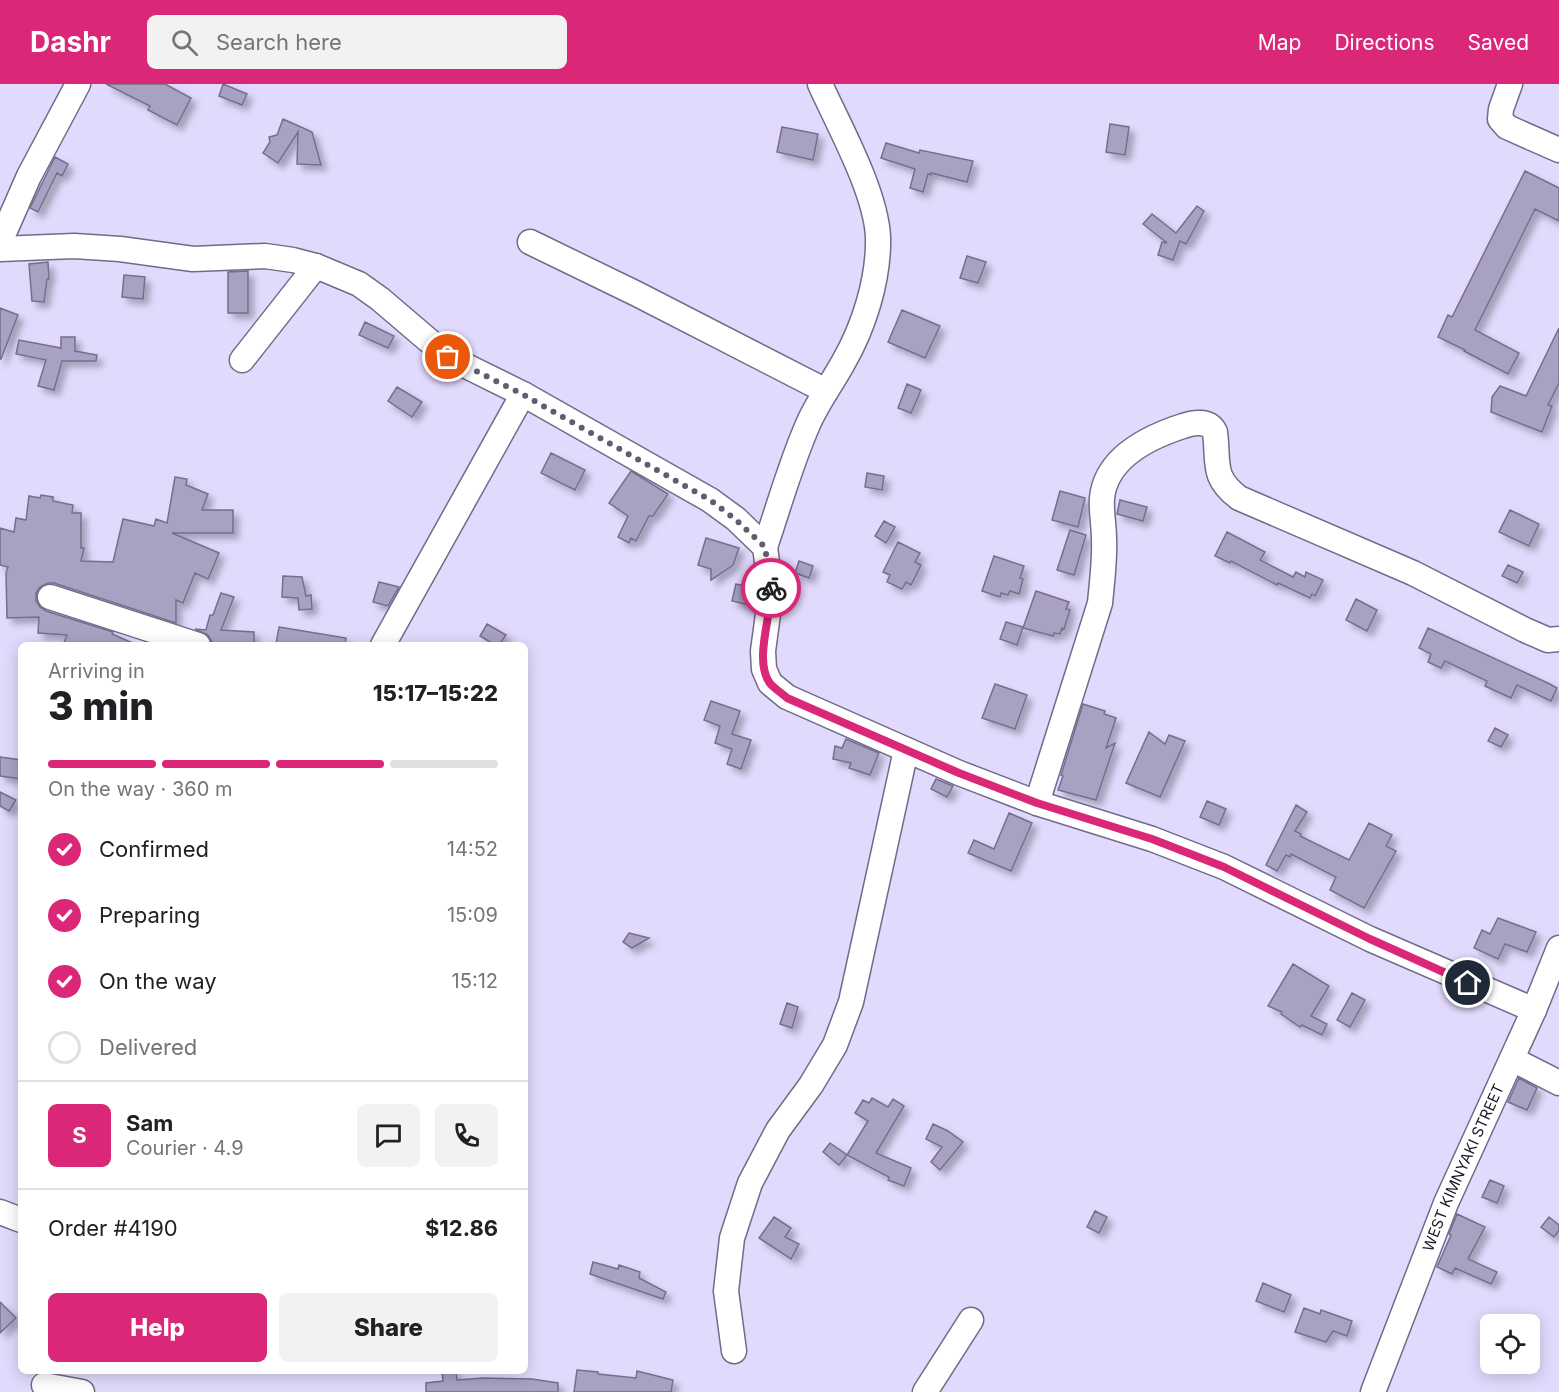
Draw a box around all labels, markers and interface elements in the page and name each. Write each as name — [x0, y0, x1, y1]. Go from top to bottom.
search box — [147, 15, 567, 69]
text: Dashr — [30, 25, 111, 59]
icon: search — [168, 26, 201, 59]
text: Search here — [216, 29, 342, 55]
text: Map — [1258, 30, 1301, 55]
text: Directions — [1334, 30, 1435, 55]
text: Saved — [1468, 30, 1529, 55]
pin — [422, 331, 473, 382]
icon: bag — [431, 340, 464, 373]
courier — [741, 558, 801, 618]
icon: bike — [755, 572, 788, 605]
text: Arriving in — [48, 659, 145, 683]
text: 15:17–15:22 — [373, 680, 498, 706]
text: 3 min — [48, 682, 154, 729]
text: On the way · 360 m — [48, 777, 232, 801]
icon: check — [48, 833, 81, 866]
text: Confirmed — [99, 836, 209, 862]
text: 14:52 — [447, 837, 498, 861]
icon: check — [48, 899, 81, 932]
text: Preparing — [99, 902, 200, 928]
text: 15:09 — [447, 903, 498, 927]
pin — [1442, 957, 1493, 1008]
icon: check — [48, 965, 81, 998]
icon: home — [1451, 966, 1484, 999]
text: On the way — [99, 968, 217, 994]
text: 15:12 — [452, 969, 498, 993]
text: Delivered — [99, 1034, 197, 1060]
street label: WEST KIMNYAKI STREET — [1418, 1081, 1508, 1254]
button: chat — [357, 1104, 420, 1167]
button: phone — [435, 1104, 498, 1167]
text: Sam — [126, 1110, 173, 1136]
text: S — [72, 1122, 87, 1148]
text: Courier · 4.9 — [126, 1136, 244, 1160]
text: Order #4190 — [48, 1215, 178, 1241]
text: $12.86 — [425, 1215, 498, 1241]
button: Help — [48, 1293, 267, 1362]
button: Share — [279, 1293, 498, 1362]
map controls — [1480, 1314, 1540, 1374]
button: locate — [1480, 1314, 1540, 1374]

